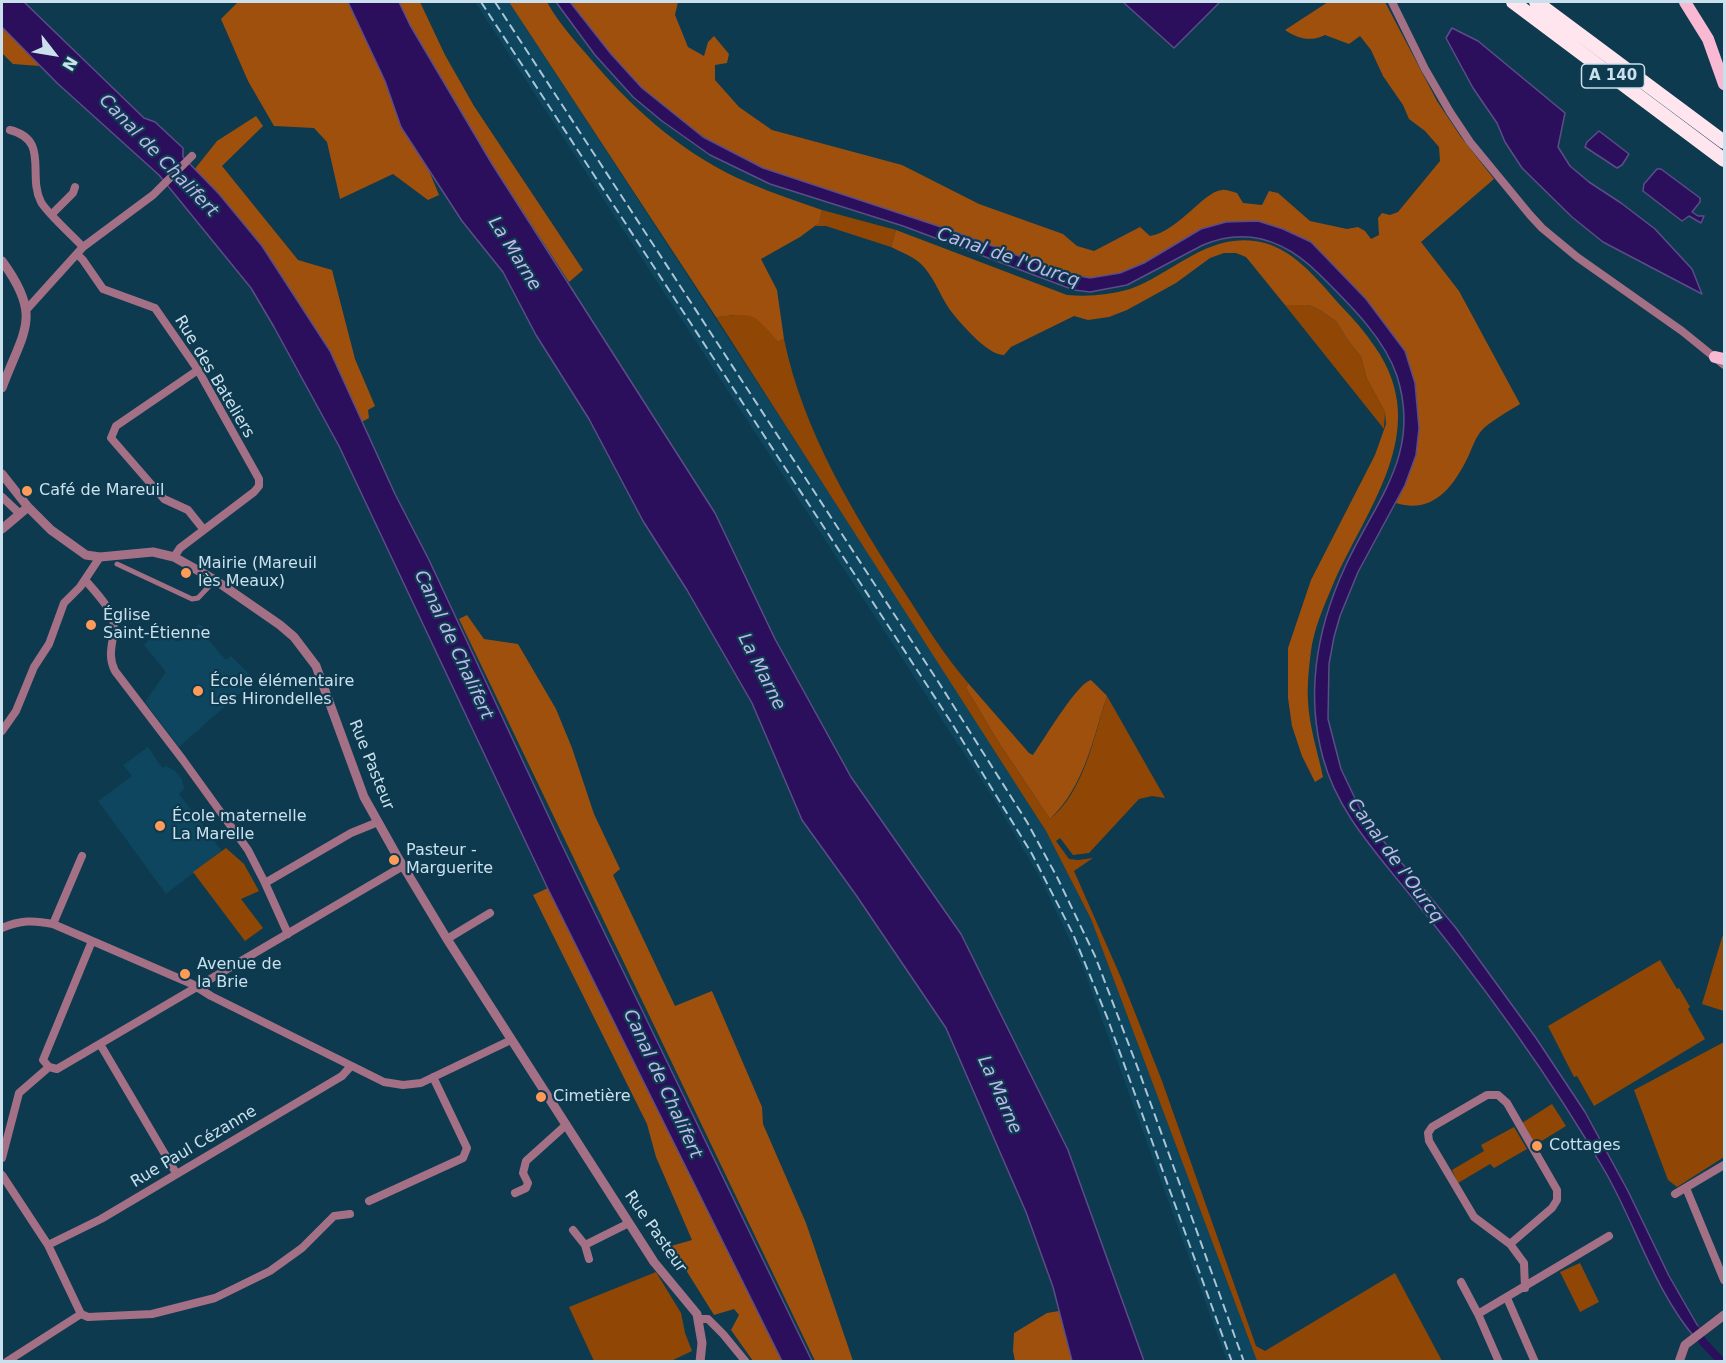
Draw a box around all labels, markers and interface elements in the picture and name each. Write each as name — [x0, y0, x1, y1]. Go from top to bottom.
north arrow — [24, 24, 84, 84]
text: N — [58, 53, 81, 74]
road number: A 140 — [1582, 64, 1644, 88]
water label: Canal de Chalifert — [94, 90, 222, 222]
water label: La Marne — [483, 213, 545, 295]
water label: Canal de l'Ourcq — [934, 223, 1082, 293]
street label: Rue des Bateliers — [170, 312, 258, 442]
place label: Café de Mareuil — [39, 481, 164, 501]
marker: Café de Mareuil — [20, 484, 34, 498]
place label: Mairie (Mareuil lès Meaux) — [198, 554, 317, 592]
marker: Mairie (Mareuil lès Meaux) — [179, 566, 193, 580]
water label: Canal de Chalifert — [409, 567, 497, 723]
place label: Église Saint-Étienne — [103, 606, 210, 644]
marker: Église Saint-Étienne — [84, 618, 98, 632]
water label: La Marne — [732, 630, 790, 714]
place label: École élémentaire Les Hirondelles — [210, 672, 354, 710]
marker: École élémentaire Les Hirondelles — [191, 684, 205, 698]
street label: Rue Pasteur — [344, 717, 398, 813]
water label: Canal de l'Ourcq — [1342, 794, 1448, 928]
place label: École maternelle La Marelle — [172, 807, 307, 845]
marker: École maternelle La Marelle — [153, 819, 167, 833]
place label: Pasteur - Marguerite — [406, 841, 493, 879]
marker: Pasteur - Marguerite — [387, 853, 401, 867]
place label: Avenue de la Brie — [197, 955, 282, 993]
marker: Avenue de la Brie — [178, 967, 192, 981]
water label: Canal de Chalifert — [618, 1006, 706, 1162]
water label: La Marne — [972, 1053, 1026, 1137]
place label: Cimetière — [553, 1087, 631, 1107]
marker: Cimetière — [534, 1090, 548, 1104]
street label: Rue Paul Cézanne — [128, 1102, 260, 1192]
place label: Cottages — [1549, 1136, 1621, 1156]
marker: Cottages — [1530, 1139, 1544, 1153]
street label: Rue Pasteur — [620, 1187, 690, 1277]

